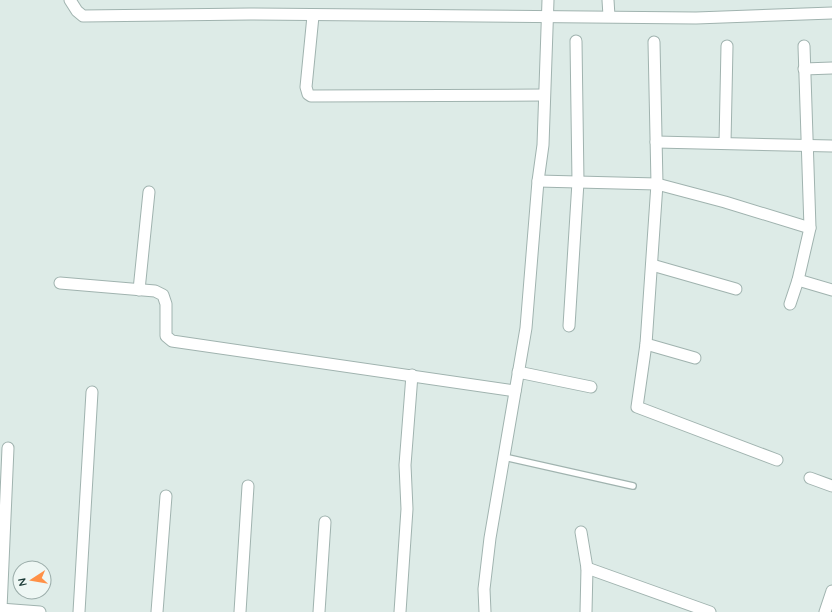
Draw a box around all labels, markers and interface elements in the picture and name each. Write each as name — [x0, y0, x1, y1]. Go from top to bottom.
north arrow — [12, 560, 52, 600]
text: N — [15, 577, 30, 587]

